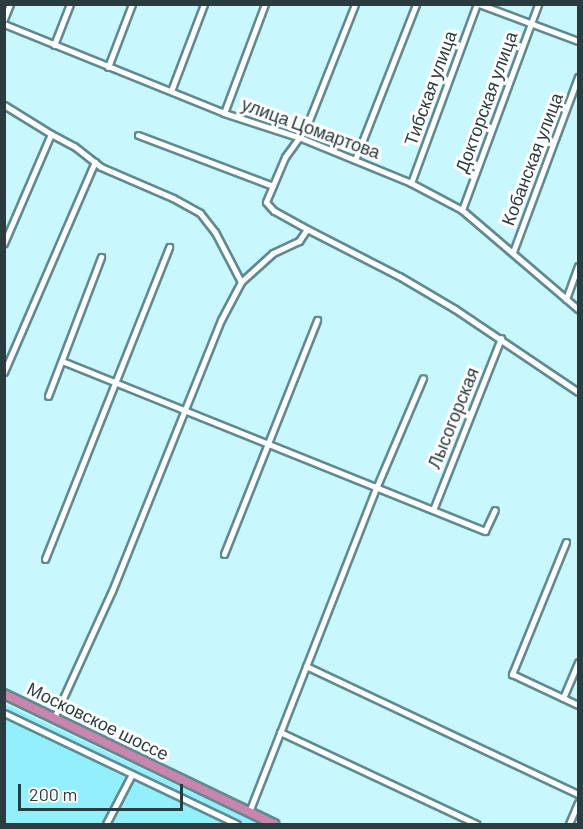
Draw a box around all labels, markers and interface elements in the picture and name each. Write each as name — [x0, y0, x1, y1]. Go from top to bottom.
street label: Тибская улица — [399, 28, 461, 148]
street label: Докторская улица — [450, 28, 522, 176]
street label: Кобанская улица — [497, 90, 567, 228]
street label: улица Цомартова — [239, 93, 383, 163]
street label: Лысогорская — [423, 364, 483, 472]
street label: Московское шоссе — [24, 677, 172, 765]
scale bar — [21, 772, 186, 810]
text: 200 m — [29, 783, 77, 805]

